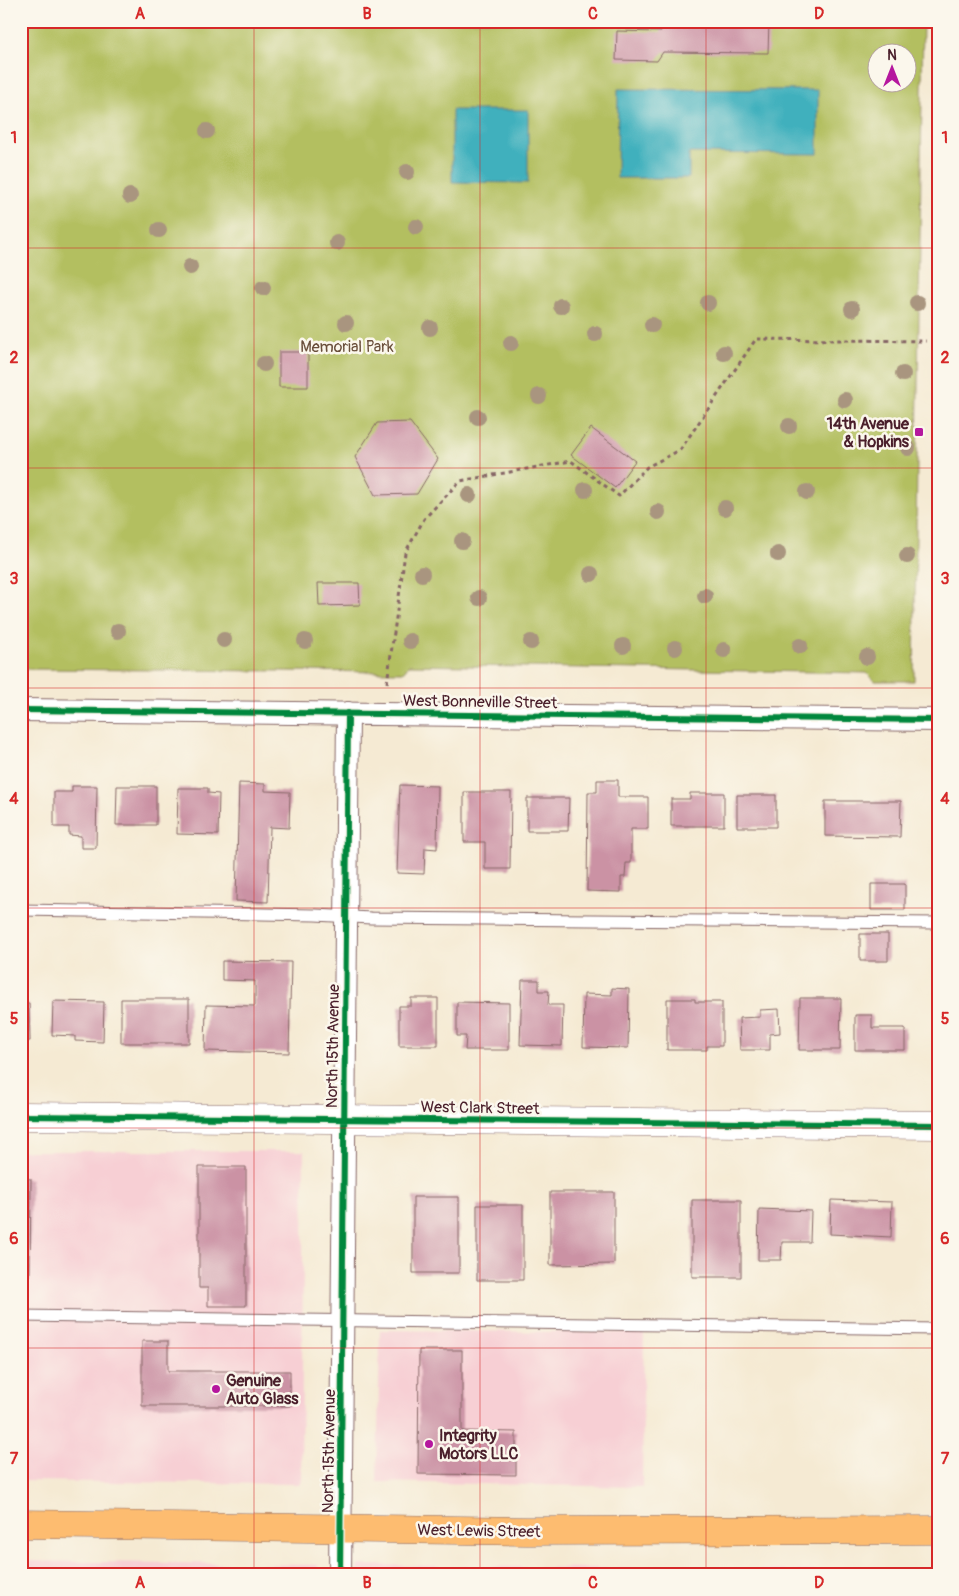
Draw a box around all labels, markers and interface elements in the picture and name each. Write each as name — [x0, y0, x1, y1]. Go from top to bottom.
text: A — [135, 4, 146, 24]
text: B — [362, 4, 372, 24]
text: C — [588, 4, 598, 24]
text: D — [814, 4, 824, 24]
north arrow — [866, 42, 916, 92]
text: N — [887, 47, 897, 64]
text: 1 — [11, 128, 17, 148]
text: 1 — [942, 128, 948, 148]
park label: Memorial Park — [300, 337, 394, 357]
text: 2 — [10, 348, 19, 368]
text: 2 — [941, 348, 950, 368]
place label: 14th Avenue & Hopkins — [827, 414, 910, 452]
marker: 14th Avenue & Hopkins — [913, 426, 925, 438]
text: 3 — [10, 569, 19, 589]
text: 3 — [941, 569, 950, 589]
street label: West Bonneville Street — [403, 691, 558, 713]
text: 4 — [9, 789, 19, 809]
text: 4 — [940, 789, 950, 809]
street label: North 15th Avenue — [322, 984, 344, 1108]
text: 5 — [10, 1009, 19, 1029]
text: 5 — [941, 1009, 950, 1029]
street label: West Clark Street — [420, 1097, 540, 1119]
text: 6 — [9, 1229, 19, 1249]
text: 6 — [940, 1229, 950, 1249]
place label: Genuine Auto Glass — [226, 1371, 299, 1409]
marker: Genuine Auto Glass — [210, 1383, 222, 1395]
street label: North 15th Avenue — [318, 1389, 340, 1513]
place label: Integrity Motors LLC — [439, 1426, 519, 1464]
marker: Integrity Motors LLC — [423, 1438, 435, 1450]
text: 7 — [10, 1449, 19, 1469]
text: 7 — [941, 1449, 950, 1469]
street label: West Lewis Street — [417, 1520, 541, 1542]
text: A — [135, 1573, 146, 1593]
text: B — [362, 1573, 372, 1593]
text: C — [588, 1573, 598, 1593]
text: D — [814, 1573, 824, 1593]

